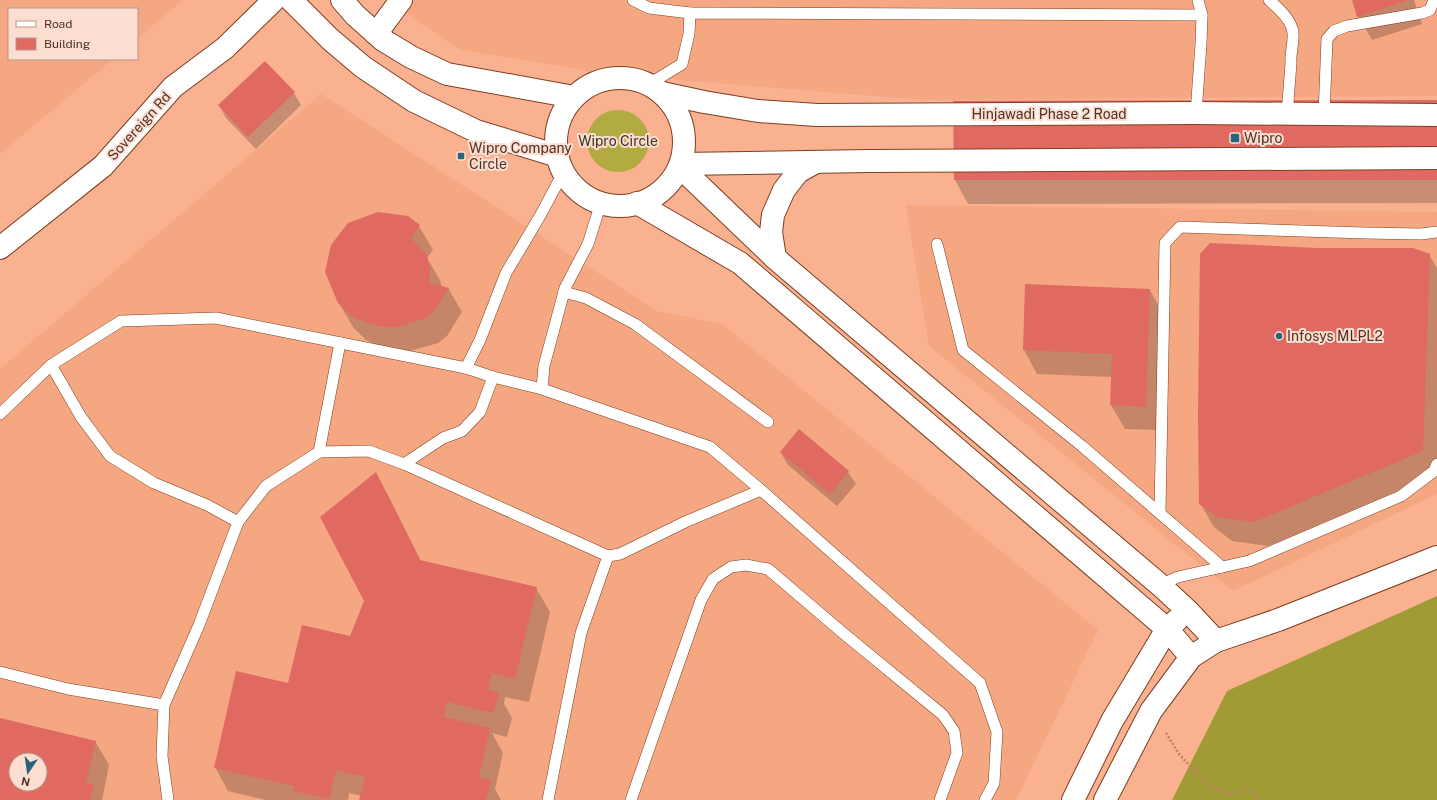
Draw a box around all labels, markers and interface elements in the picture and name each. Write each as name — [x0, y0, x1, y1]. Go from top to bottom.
legend — [8, 8, 138, 60]
text: Road — [44, 17, 72, 31]
text: Building — [44, 37, 90, 51]
street label: Sovereign Rd — [104, 88, 174, 164]
street label: Hinjawadi Phase 2 Road — [971, 106, 1127, 122]
place label: Wipro — [1244, 130, 1283, 146]
marker: Wipro — [1229, 132, 1241, 144]
park label: Wipro Circle — [578, 133, 658, 149]
place label: Wipro Company Circle — [469, 140, 572, 172]
marker: Wipro Company Circle — [456, 151, 466, 161]
place label: Infosys MLPL2 — [1287, 328, 1383, 344]
marker: Infosys MLPL2 — [1274, 331, 1284, 341]
north arrow — [8, 752, 48, 792]
text: N — [20, 775, 31, 789]

